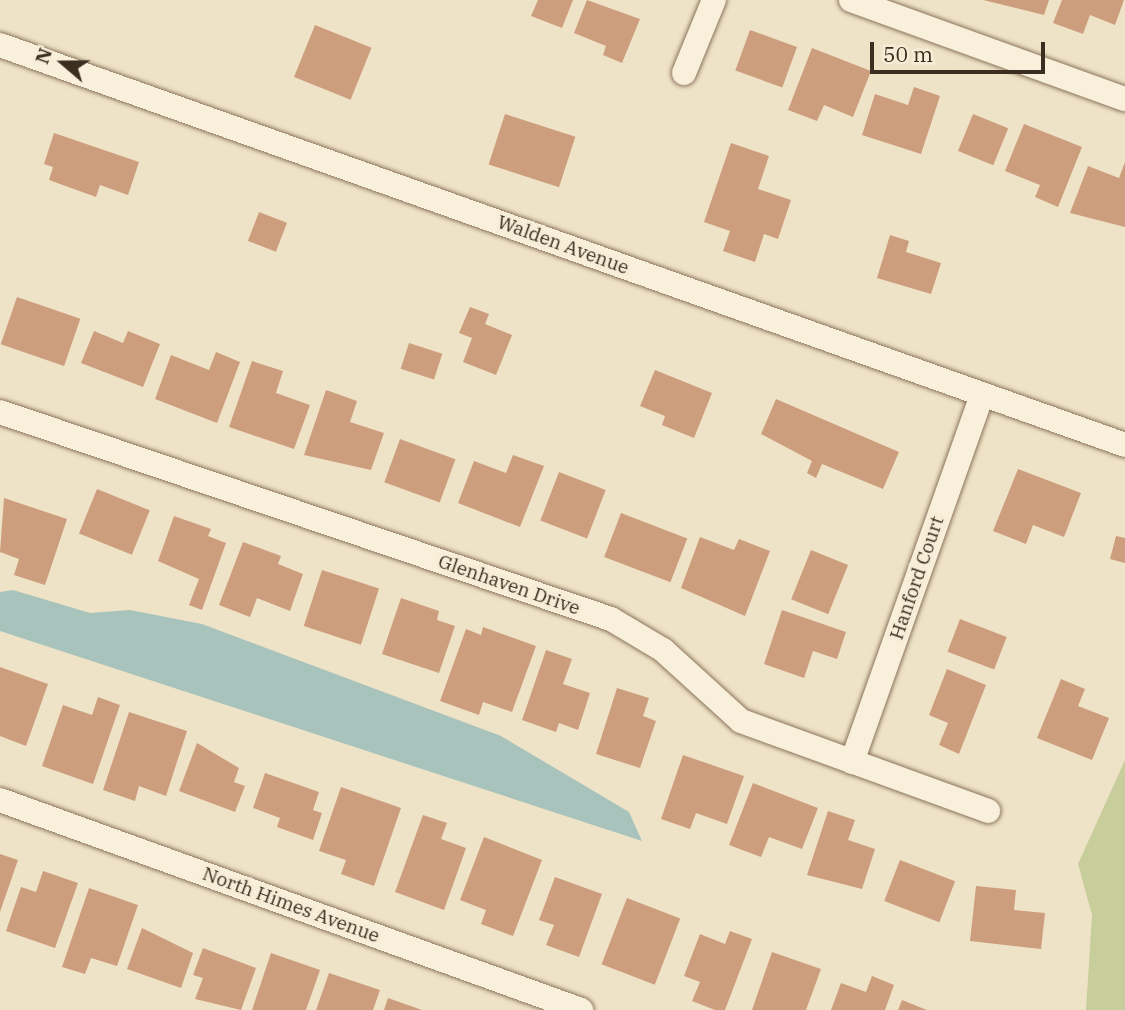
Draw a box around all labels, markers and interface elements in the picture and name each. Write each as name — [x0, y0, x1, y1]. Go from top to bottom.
north arrow — [28, 28, 98, 98]
scale bar — [873, 28, 1048, 72]
text: 50 m — [883, 40, 933, 68]
text: N — [29, 45, 57, 67]
street label: Walden Avenue — [494, 211, 632, 279]
street label: Hanford Court — [885, 513, 949, 643]
street label: Glenhaven Drive — [435, 550, 583, 620]
street label: North Himes Avenue — [199, 862, 383, 948]

